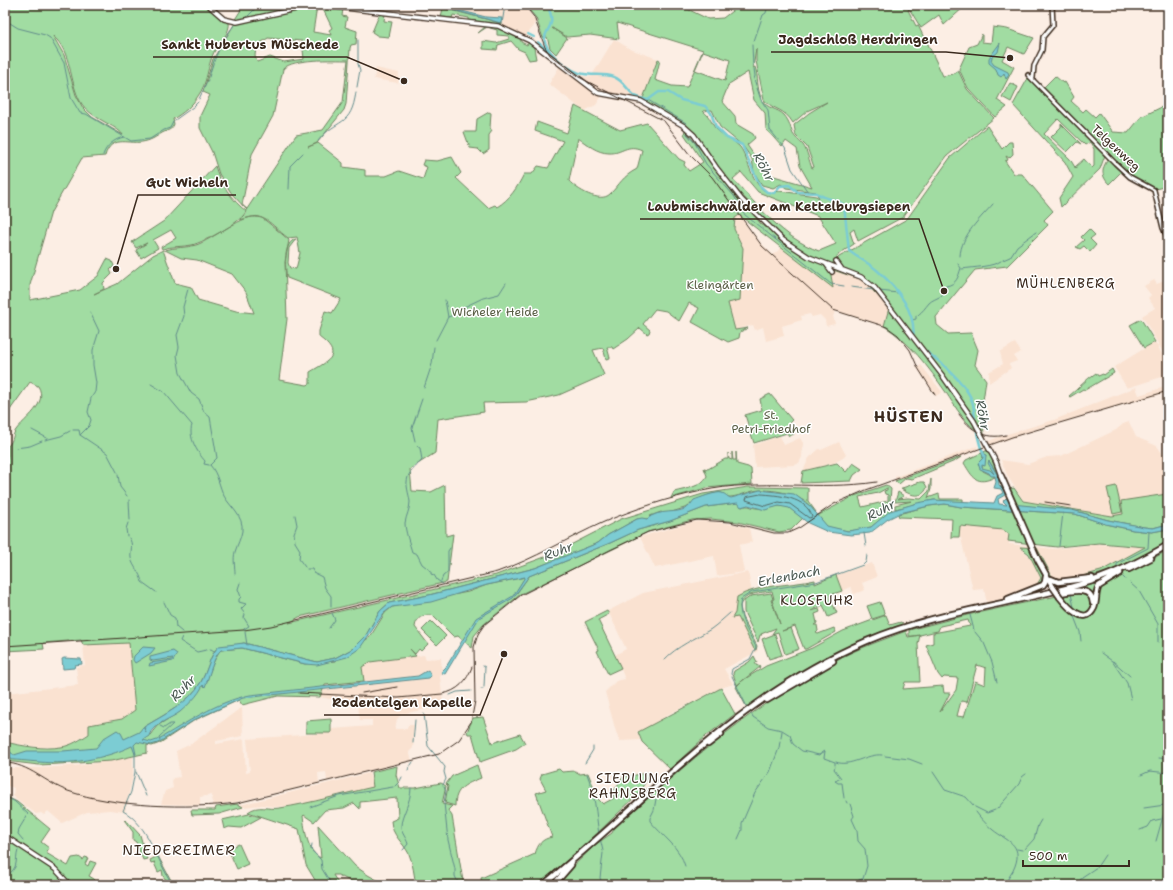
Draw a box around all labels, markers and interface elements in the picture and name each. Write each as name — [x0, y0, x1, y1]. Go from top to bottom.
callout: Jagdschloß Herdringen — [771, 27, 946, 52]
text: Jagdschloß Herdringen — [778, 31, 938, 48]
callout: Sankt Hubertus Müschede — [153, 32, 347, 57]
text: Sankt Hubertus Müschede — [161, 36, 339, 53]
street label: Telgenweg — [1088, 121, 1144, 175]
water label: Röhr — [749, 149, 779, 185]
callout: Gut Wicheln — [138, 170, 236, 195]
text: Gut Wicheln — [146, 174, 229, 191]
callout: Laubmischwälder am Kettelburgsiepen — [640, 194, 919, 219]
text: Laubmischwälder am Kettelburgsiepen — [648, 198, 911, 215]
district label: MÜHLENBERG — [1016, 275, 1116, 292]
park label: Kleingärten — [687, 277, 754, 293]
park label: Wicheler Heide — [451, 304, 539, 320]
water label: Röhr — [972, 398, 994, 433]
district label: HÜSTEN — [874, 406, 944, 427]
park label: St. Petri-Friedhof — [731, 407, 811, 437]
water label: Ruhr — [864, 495, 899, 525]
water label: Ruhr — [541, 537, 576, 564]
water label: Erlenbach — [756, 562, 822, 590]
district label: KLOSFUHR — [780, 592, 854, 609]
water label: Ruhr — [166, 671, 200, 705]
callout: Rodentelgen Kapelle — [324, 690, 480, 715]
text: Rodentelgen Kapelle — [332, 694, 472, 711]
district label: SIEDLUNG RAHNSBERG — [589, 770, 677, 802]
district label: NIEDEREIMER — [122, 841, 236, 859]
scale bar — [1023, 842, 1129, 868]
text: 500 m — [1029, 848, 1067, 864]

